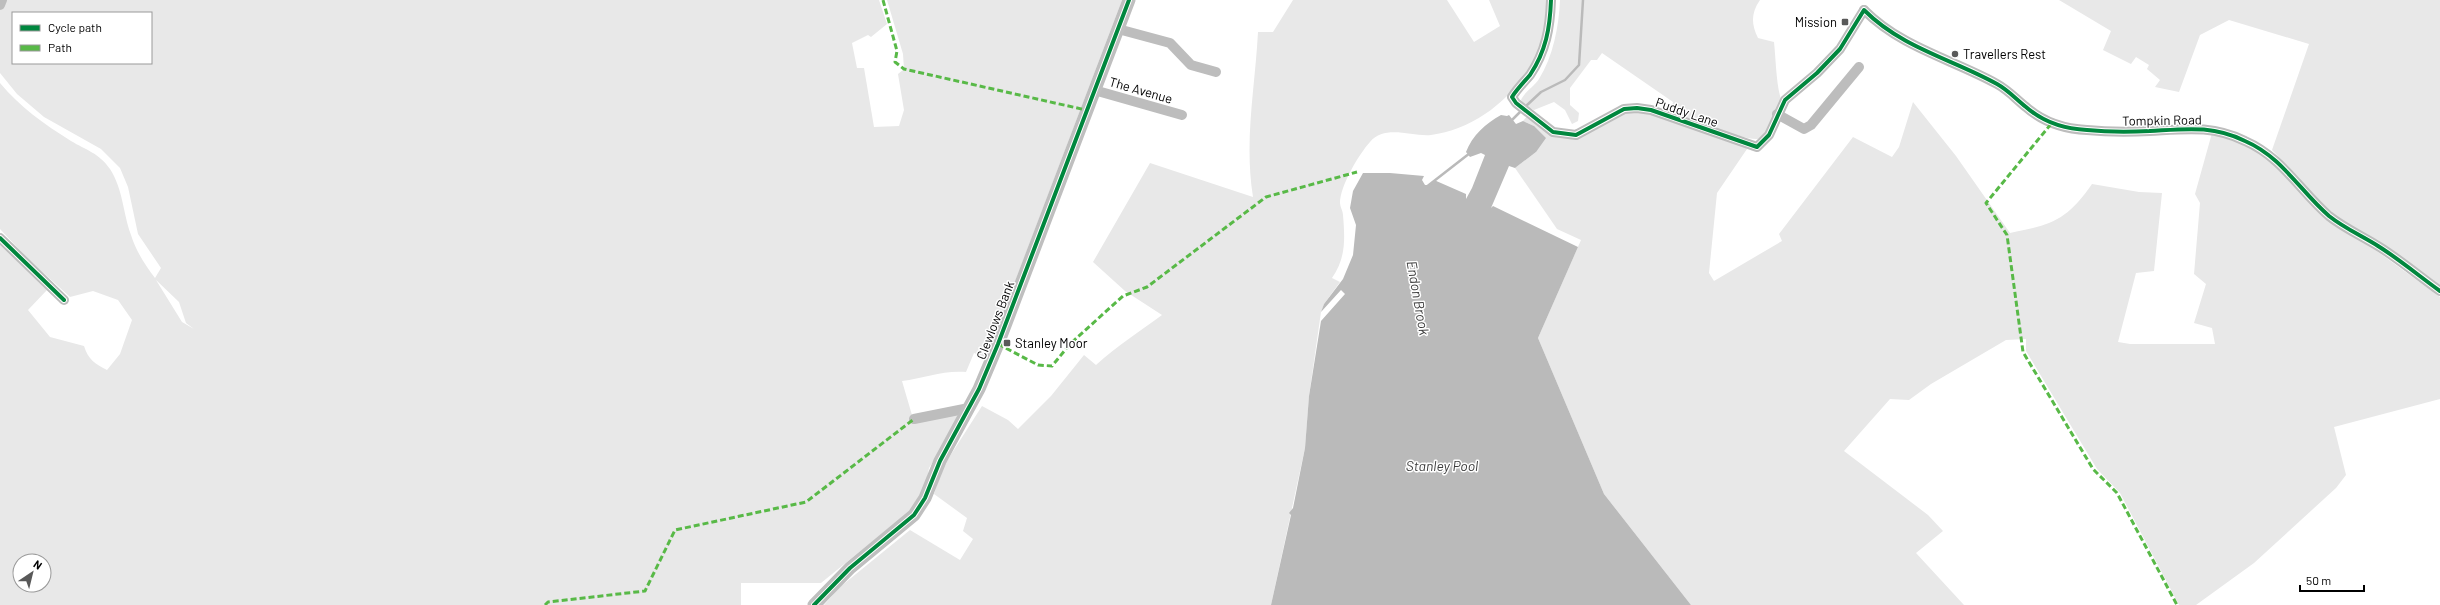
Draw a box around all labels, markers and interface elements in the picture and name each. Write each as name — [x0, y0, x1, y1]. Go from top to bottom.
legend — [12, 12, 152, 64]
place label: Mission — [1795, 14, 1837, 30]
marker: Mission — [1840, 17, 1850, 27]
text: Cycle path — [48, 20, 102, 34]
text: Path — [48, 40, 72, 54]
place label: Travellers Rest — [1963, 46, 2046, 62]
marker: Travellers Rest — [1950, 49, 1960, 59]
street label: The Avenue — [1107, 73, 1175, 107]
street label: Puddy Lane — [1654, 94, 1721, 130]
street label: Tompkin Road — [2122, 111, 2202, 129]
water label: Endon Brook — [1404, 259, 1433, 337]
street label: Clewlows Bank — [973, 278, 1017, 362]
place label: Stanley Moor — [1015, 335, 1088, 351]
marker: Stanley Moor — [1002, 338, 1012, 348]
water label: Stanley Pool — [1406, 457, 1478, 474]
north arrow — [12, 553, 52, 593]
text: N — [31, 557, 45, 572]
scale bar — [2300, 567, 2364, 593]
text: 50 m — [2306, 573, 2331, 587]

